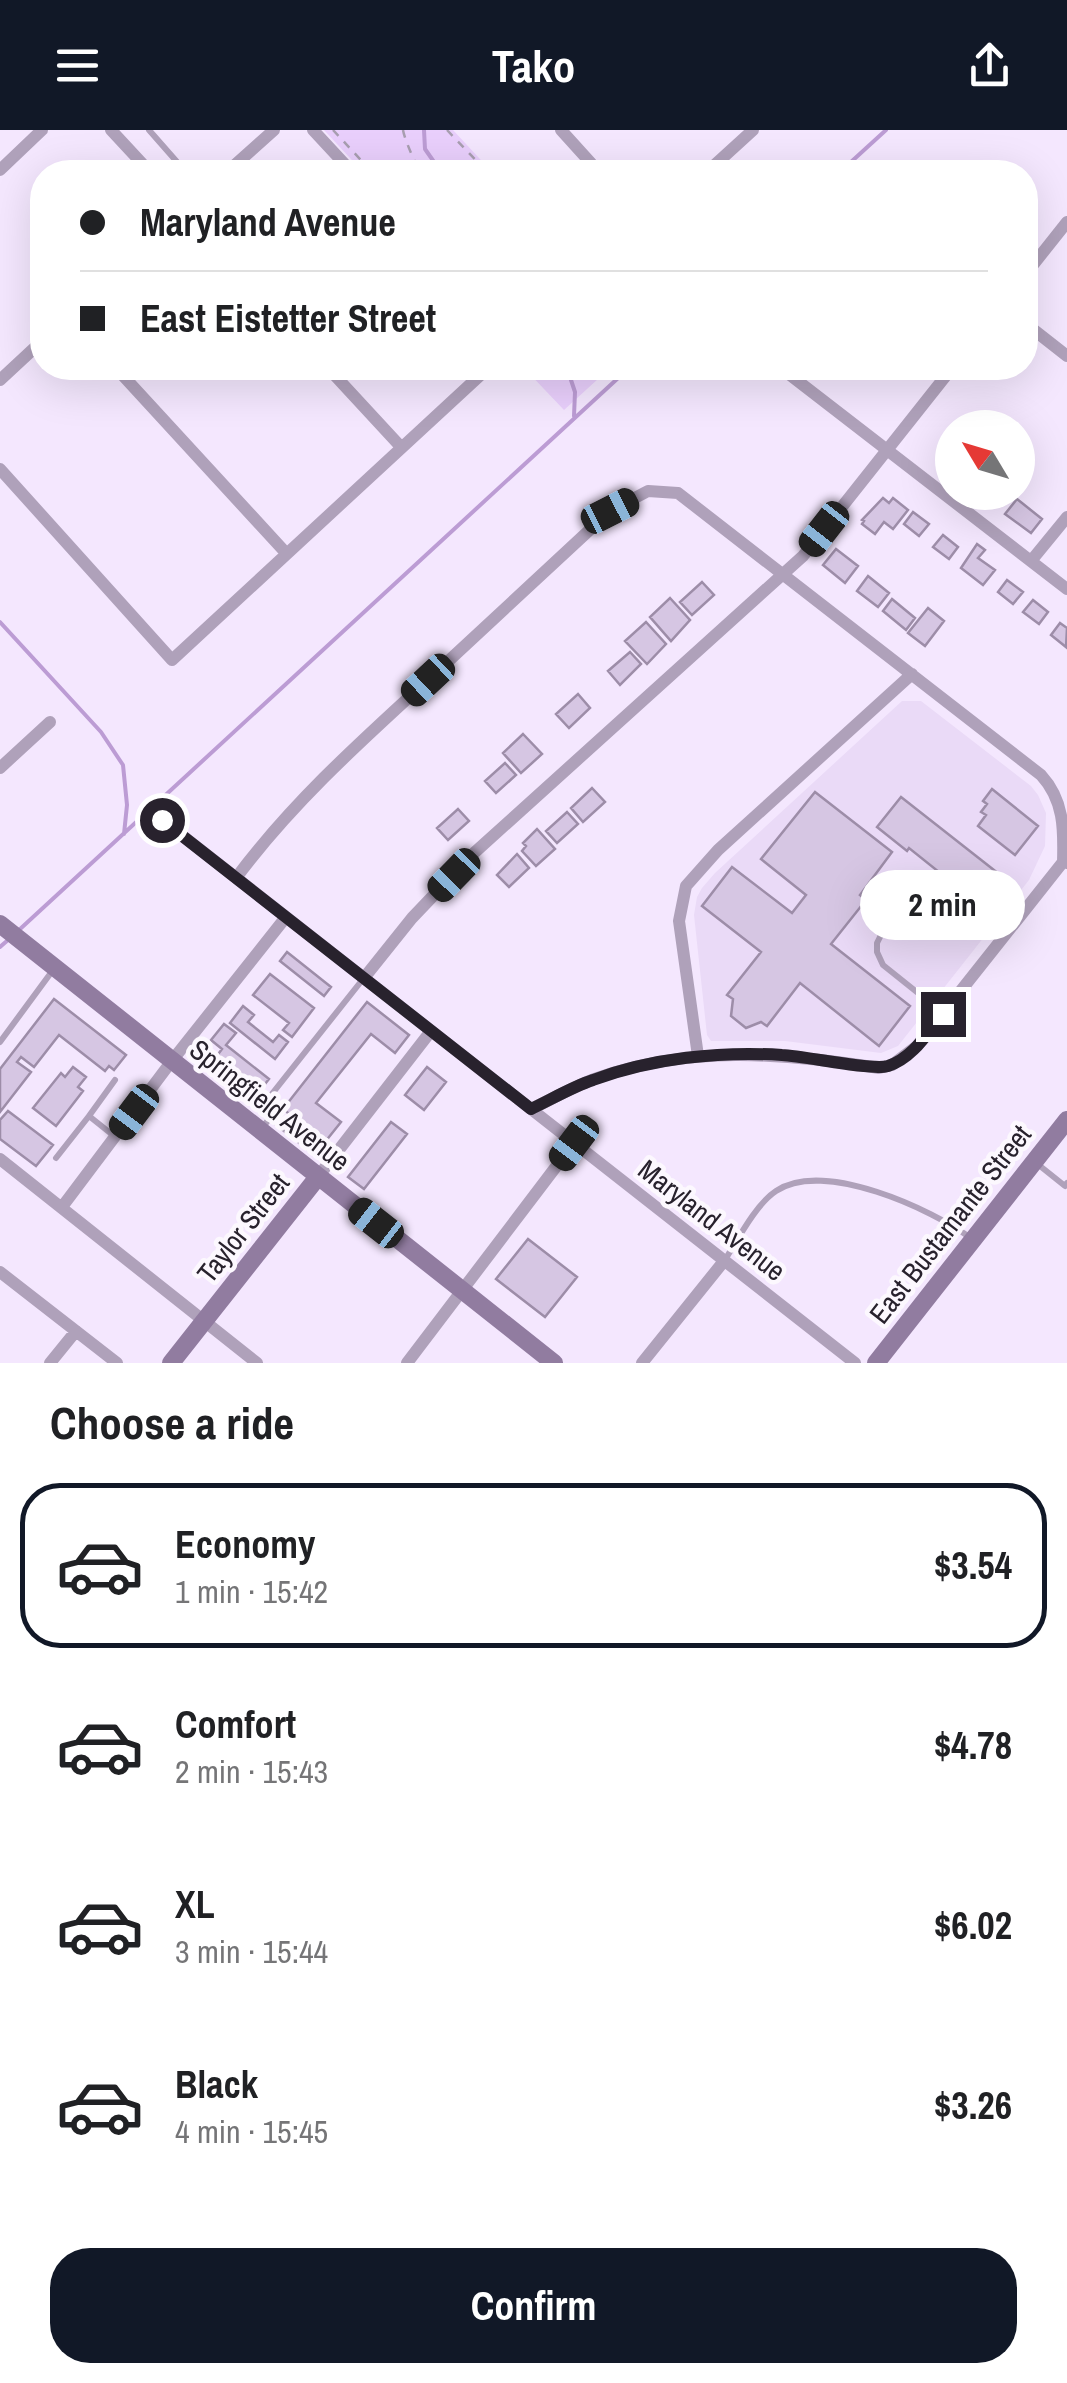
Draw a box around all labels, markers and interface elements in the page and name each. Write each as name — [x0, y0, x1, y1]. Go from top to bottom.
text: Tako — [492, 35, 575, 96]
icon: menu — [50, 38, 105, 93]
icon: share — [962, 38, 1017, 93]
text: Maryland Avenue — [140, 197, 396, 248]
text: East Eistetter Street — [140, 293, 436, 344]
north arrow — [935, 410, 1035, 510]
map controls — [935, 410, 1035, 510]
car — [576, 484, 644, 538]
car — [794, 496, 854, 562]
car — [396, 649, 460, 711]
route start — [140, 798, 185, 843]
car — [422, 843, 486, 907]
callout: 2 min — [860, 869, 1026, 939]
text: 2 min — [908, 883, 977, 926]
route end — [921, 992, 966, 1037]
street label: Springfield Avenue — [182, 1030, 358, 1180]
car — [104, 1079, 164, 1145]
car — [544, 1110, 604, 1176]
street label: East Bustamante Street — [860, 1117, 1040, 1331]
street label: Maryland Avenue — [631, 1151, 793, 1289]
street label: Taylor Street — [188, 1165, 298, 1291]
car — [343, 1193, 409, 1253]
text: Choose a ride — [50, 1392, 294, 1453]
text: Economy — [175, 1519, 315, 1570]
icon: car — [55, 1521, 145, 1611]
text: $3.54 — [934, 1540, 1012, 1591]
text: 1 min · 15:42 — [175, 1570, 328, 1613]
text: Comfort — [175, 1699, 296, 1750]
icon: car — [55, 1701, 145, 1791]
text: $4.78 — [934, 1720, 1012, 1771]
text: 2 min · 15:43 — [175, 1750, 328, 1793]
text: XL — [175, 1879, 215, 1930]
icon: car — [55, 1881, 145, 1971]
text: $6.02 — [934, 1900, 1012, 1951]
text: 3 min · 15:44 — [175, 1930, 328, 1973]
text: Black — [175, 2059, 258, 2110]
icon: car — [55, 2061, 145, 2151]
text: $3.26 — [934, 2080, 1012, 2131]
text: 4 min · 15:45 — [175, 2110, 328, 2153]
button: Confirm — [50, 2248, 1017, 2363]

